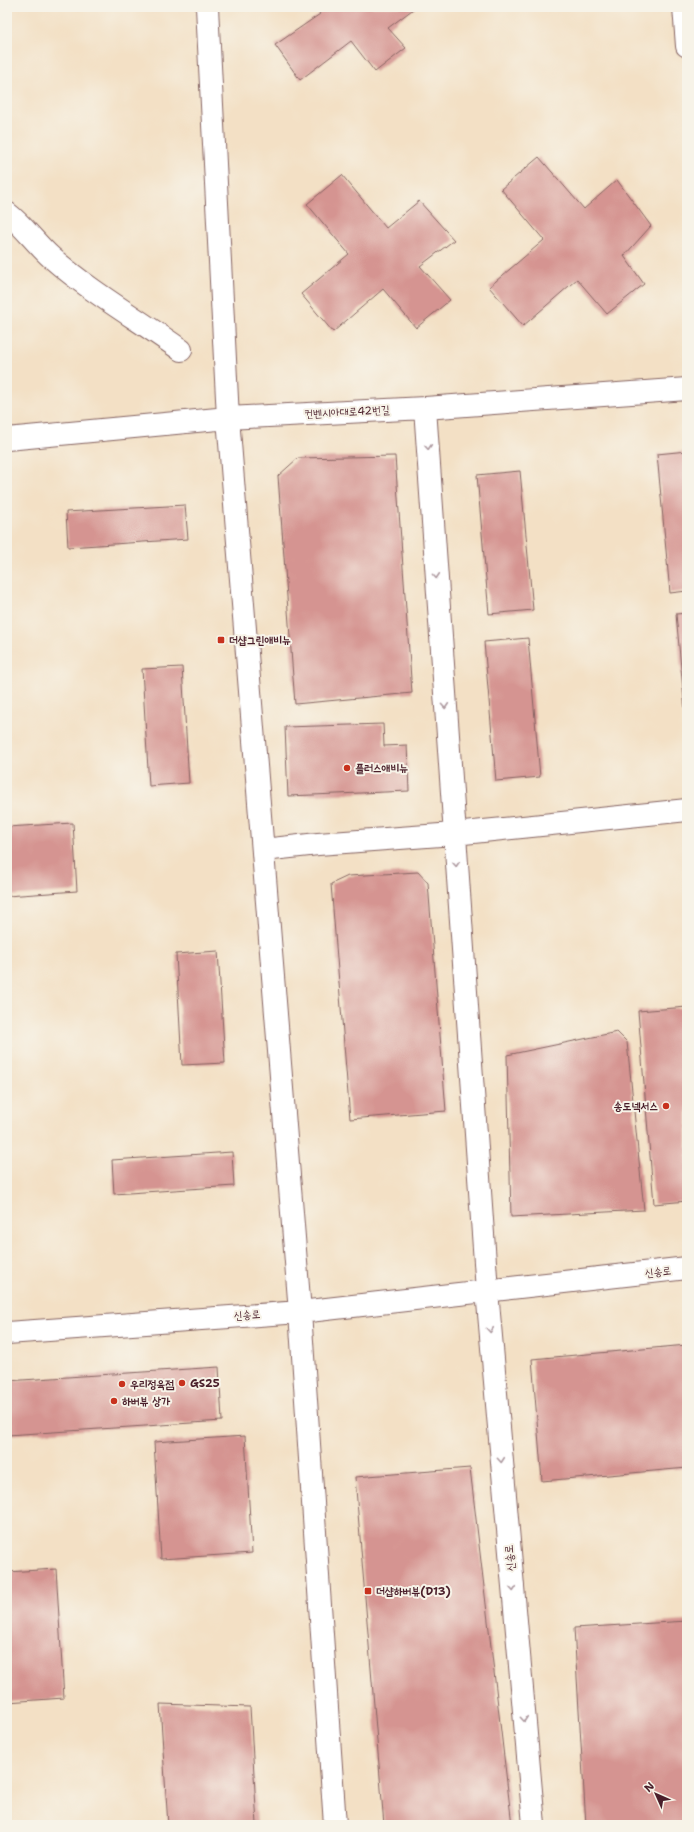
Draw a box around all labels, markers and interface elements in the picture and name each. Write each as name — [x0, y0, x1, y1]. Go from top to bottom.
street label: 컨벤시아대로42번길 — [304, 402, 390, 422]
one-way arrow — [423, 444, 432, 450]
one-way arrow — [432, 573, 441, 579]
place label: 더샵그린애비뉴 — [229, 633, 291, 648]
marker: 더샵그린애비뉴 — [216, 635, 226, 645]
one-way arrow — [441, 703, 450, 709]
place label: 플러스애비뉴 — [355, 761, 408, 776]
marker: 플러스애비뉴 — [342, 763, 352, 773]
one-way arrow — [452, 861, 461, 867]
place label: 송도넥서스 — [614, 1099, 658, 1114]
marker: 송도넥서스 — [661, 1101, 671, 1111]
street label: 신송로 — [644, 1263, 672, 1281]
street label: 신송로 — [233, 1307, 261, 1323]
one-way arrow — [485, 1327, 494, 1333]
place label: GS25 — [190, 1376, 220, 1391]
place label: 우리정육점 — [130, 1377, 174, 1392]
marker: GS25 — [177, 1378, 187, 1388]
marker: 우리정육점 — [117, 1379, 127, 1389]
place label: 하버뷰 상가 — [122, 1394, 170, 1409]
marker: 하버뷰 상가 — [109, 1396, 119, 1406]
one-way arrow — [497, 1457, 506, 1463]
street label: 신송로 — [501, 1544, 519, 1572]
place label: 더샵하버뷰(D13) — [376, 1584, 451, 1599]
marker: 더샵하버뷰(D13) — [363, 1586, 373, 1596]
one-way arrow — [508, 1586, 517, 1592]
one-way arrow — [520, 1716, 529, 1722]
north arrow — [636, 1774, 676, 1814]
text: N — [641, 1779, 658, 1796]

